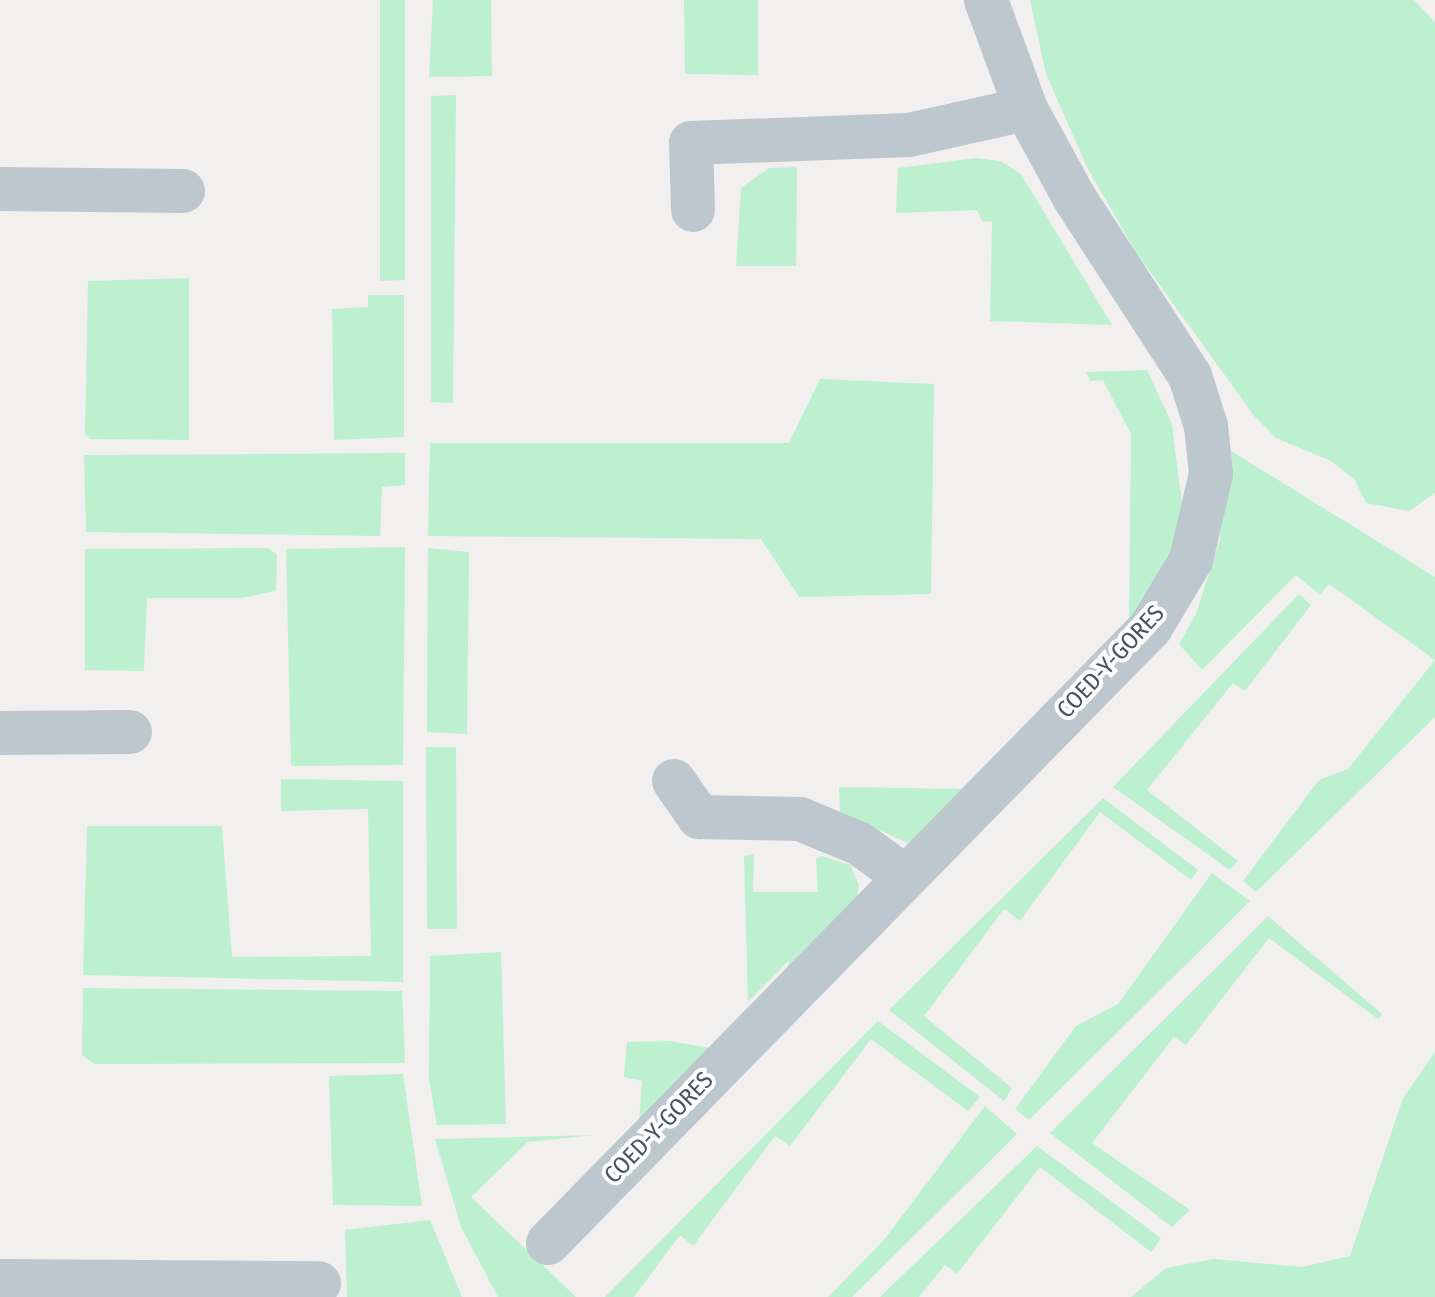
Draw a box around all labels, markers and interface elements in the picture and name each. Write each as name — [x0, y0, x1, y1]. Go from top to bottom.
street label: COED-Y-GORES — [1051, 600, 1171, 724]
street label: COED-Y-GORES — [599, 1066, 719, 1190]

